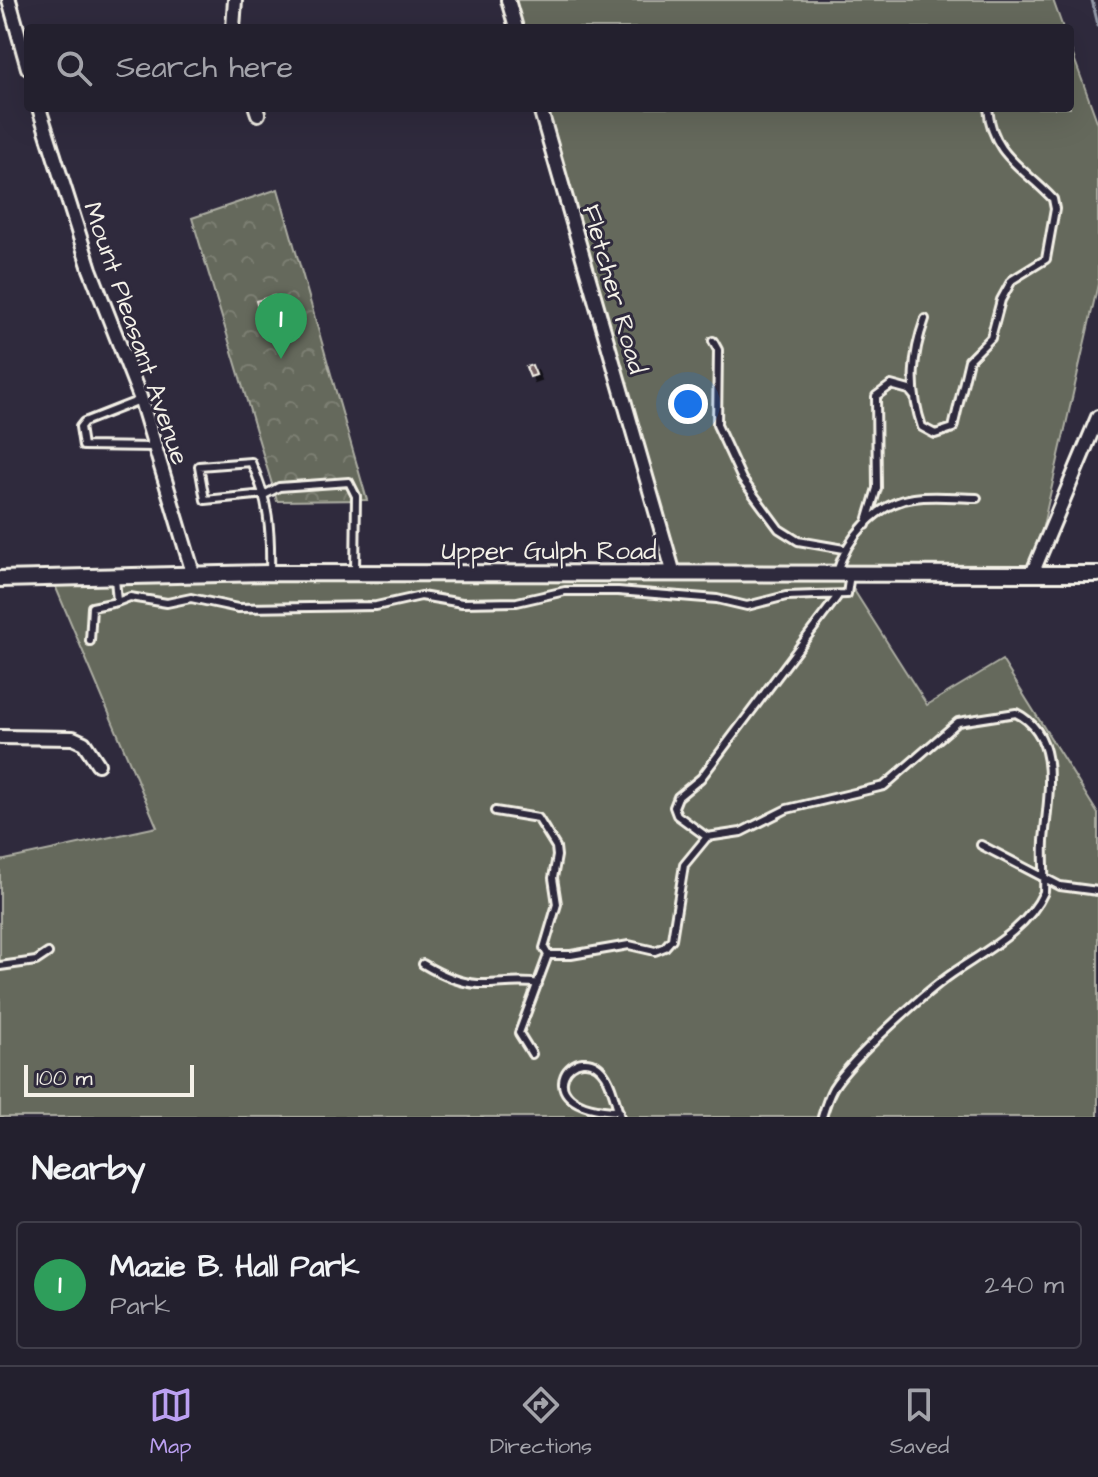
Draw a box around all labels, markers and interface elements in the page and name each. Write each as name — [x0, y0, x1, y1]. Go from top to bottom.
search box — [24, 24, 1074, 112]
icon: search — [52, 46, 96, 90]
text: Search here — [116, 47, 293, 89]
street label: Mount Pleasant Avenue — [74, 197, 198, 470]
street label: Fletcher Road — [573, 200, 655, 378]
pin: 1 — [255, 293, 307, 359]
your location — [668, 384, 708, 424]
street label: Upper Gulph Road — [441, 533, 657, 569]
scale bar — [24, 1061, 194, 1097]
text: 100 m — [36, 1063, 93, 1094]
text: Nearby — [32, 1145, 146, 1193]
text: Mazie B. Hall Park — [110, 1246, 360, 1288]
text: 1 — [58, 1267, 62, 1303]
text: 240 m — [984, 1267, 1064, 1303]
text: Park — [110, 1288, 170, 1324]
tab: Map — [149, 1383, 193, 1462]
tab: Directions — [490, 1383, 592, 1462]
tab: Saved — [889, 1383, 949, 1462]

